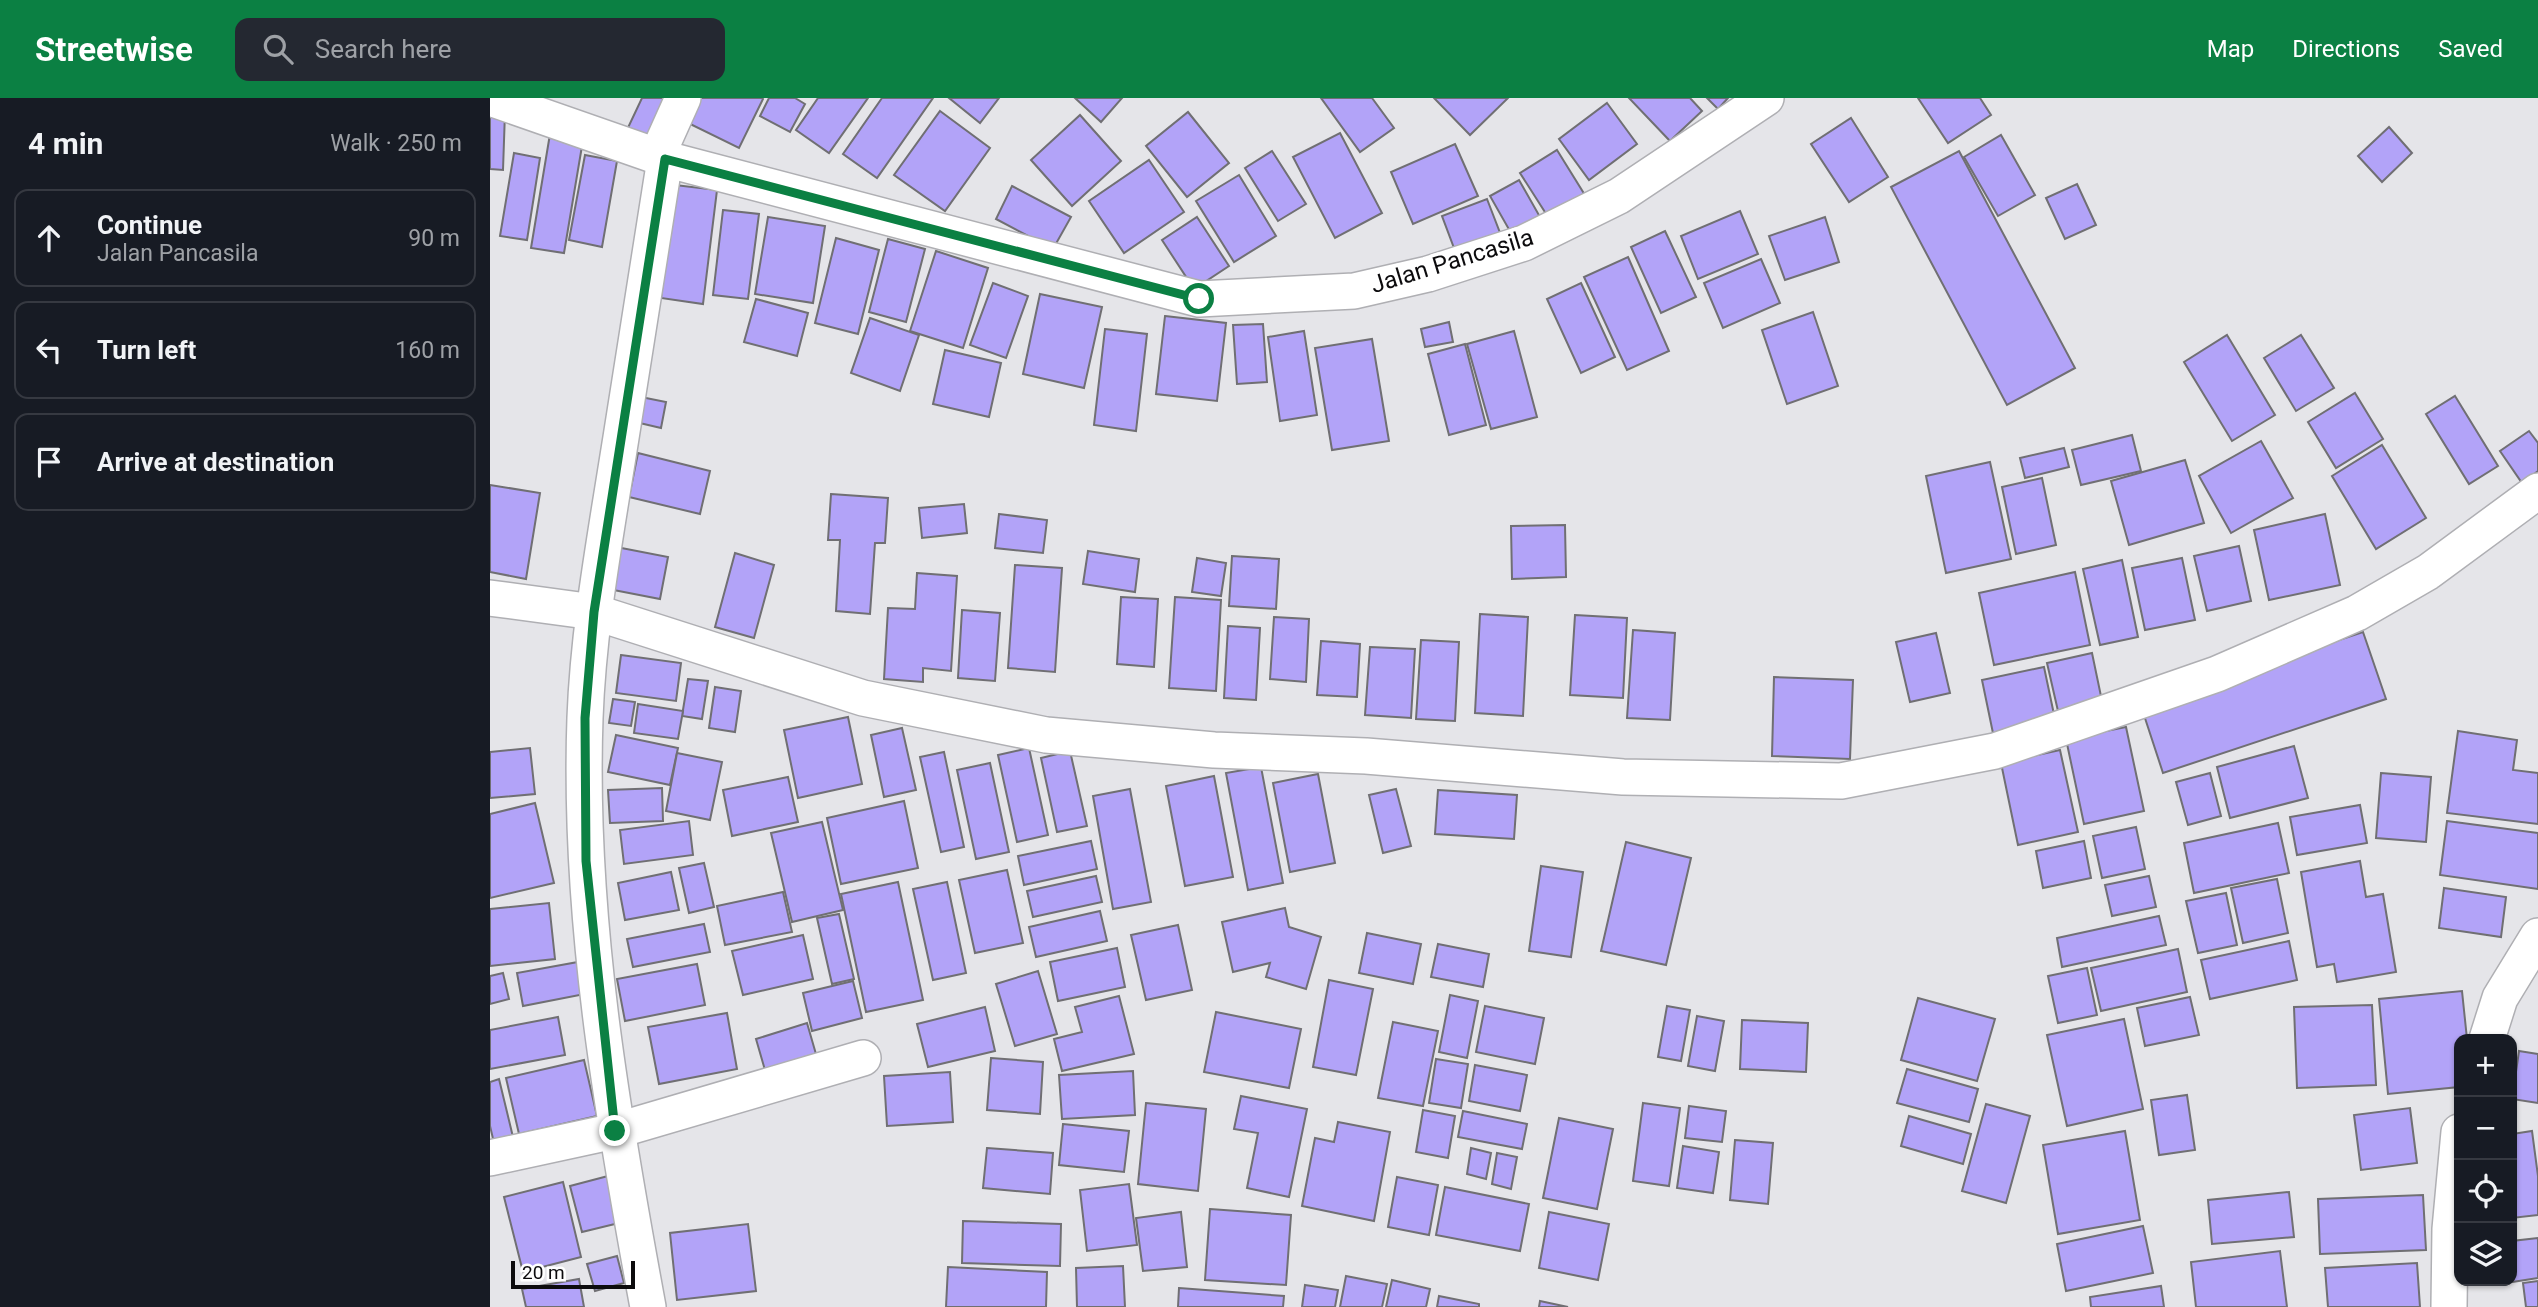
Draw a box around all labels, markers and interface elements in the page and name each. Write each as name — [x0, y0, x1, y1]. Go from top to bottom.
search box — [235, 18, 725, 81]
text: Streetwise — [35, 30, 193, 69]
icon: search — [259, 30, 297, 68]
text: Search here — [315, 34, 452, 64]
text: Map — [2207, 35, 2254, 63]
text: Directions — [2292, 35, 2400, 63]
text: Saved — [2438, 35, 2503, 63]
text: 4 min — [28, 126, 103, 161]
text: Walk · 250 m — [330, 130, 462, 157]
text: Continue — [97, 210, 202, 240]
icon: ahead — [30, 219, 68, 257]
street label: Jalan Pancasila — [1367, 223, 1537, 299]
text: 90 m — [408, 225, 460, 252]
text: Jalan Pancasila — [97, 240, 258, 267]
route start — [1183, 283, 1214, 314]
icon: left — [30, 331, 68, 369]
text: Turn left — [97, 335, 196, 365]
text: 160 m — [395, 337, 460, 364]
icon: arrive — [30, 443, 68, 481]
text: Arrive at destination — [97, 447, 334, 477]
map controls — [2454, 1034, 2517, 1286]
button: + — [2454, 1034, 2517, 1097]
button: − — [2454, 1097, 2517, 1160]
route end — [599, 1115, 630, 1146]
button: locate — [2454, 1160, 2517, 1223]
button: layers — [2454, 1223, 2517, 1286]
scale bar — [511, 1258, 635, 1290]
text: 20 m — [522, 1261, 565, 1284]

